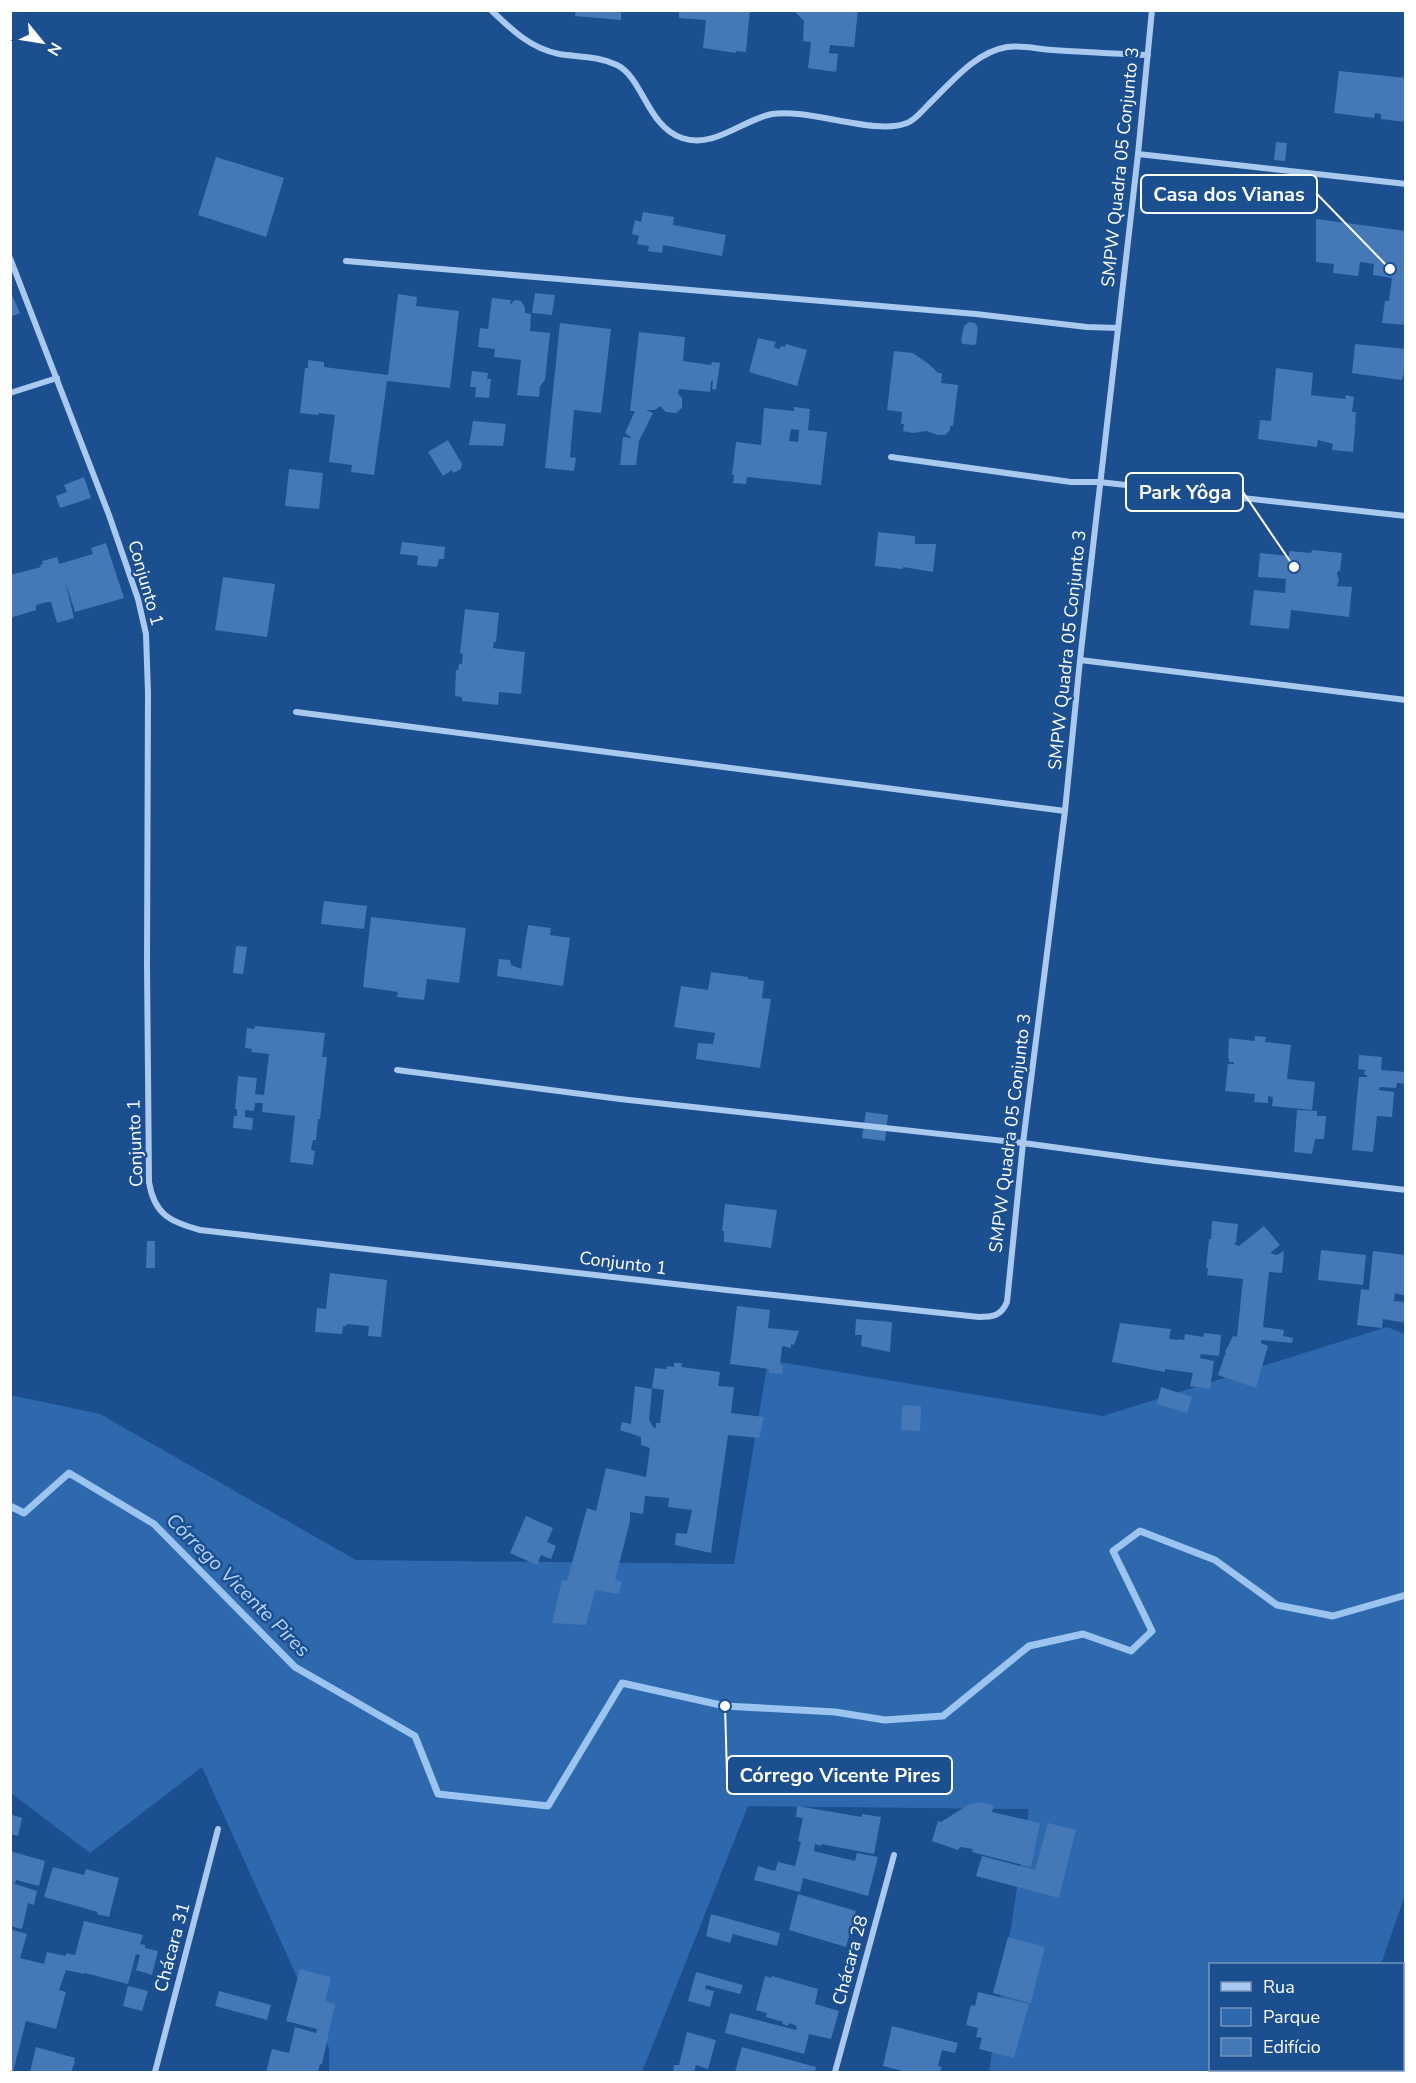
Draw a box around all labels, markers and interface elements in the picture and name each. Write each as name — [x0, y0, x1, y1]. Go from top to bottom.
north arrow — [12, 12, 72, 72]
text: N — [42, 38, 67, 60]
street label: SMPW Quadra 05 Conjunto 3 — [1095, 46, 1145, 288]
callout: Casa dos Vianas — [1141, 175, 1317, 213]
text: Casa dos Vianas — [1153, 181, 1305, 208]
callout: Park Yôga — [1126, 473, 1243, 511]
text: Park Yôga — [1139, 479, 1231, 506]
street label: SMPW Quadra 05 Conjunto 3 — [1042, 529, 1092, 771]
street label: Conjunto 1 — [122, 537, 170, 629]
street label: SMPW Quadra 05 Conjunto 3 — [983, 1012, 1037, 1254]
street label: Conjunto 1 — [121, 1099, 149, 1187]
street label: Conjunto 1 — [578, 1246, 668, 1280]
water label: Córrego Vicente Pires — [160, 1507, 316, 1663]
callout: Córrego Vicente Pires — [727, 1756, 952, 1794]
text: Córrego Vicente Pires — [739, 1762, 941, 1789]
street label: Chácara 31 — [149, 1900, 195, 1994]
street label: Chácara 28 — [827, 1913, 873, 2007]
legend — [1209, 1963, 1404, 2071]
text: Rua — [1263, 1975, 1295, 1999]
text: Parque — [1263, 2005, 1320, 2029]
text: Edifício — [1263, 2035, 1321, 2059]

